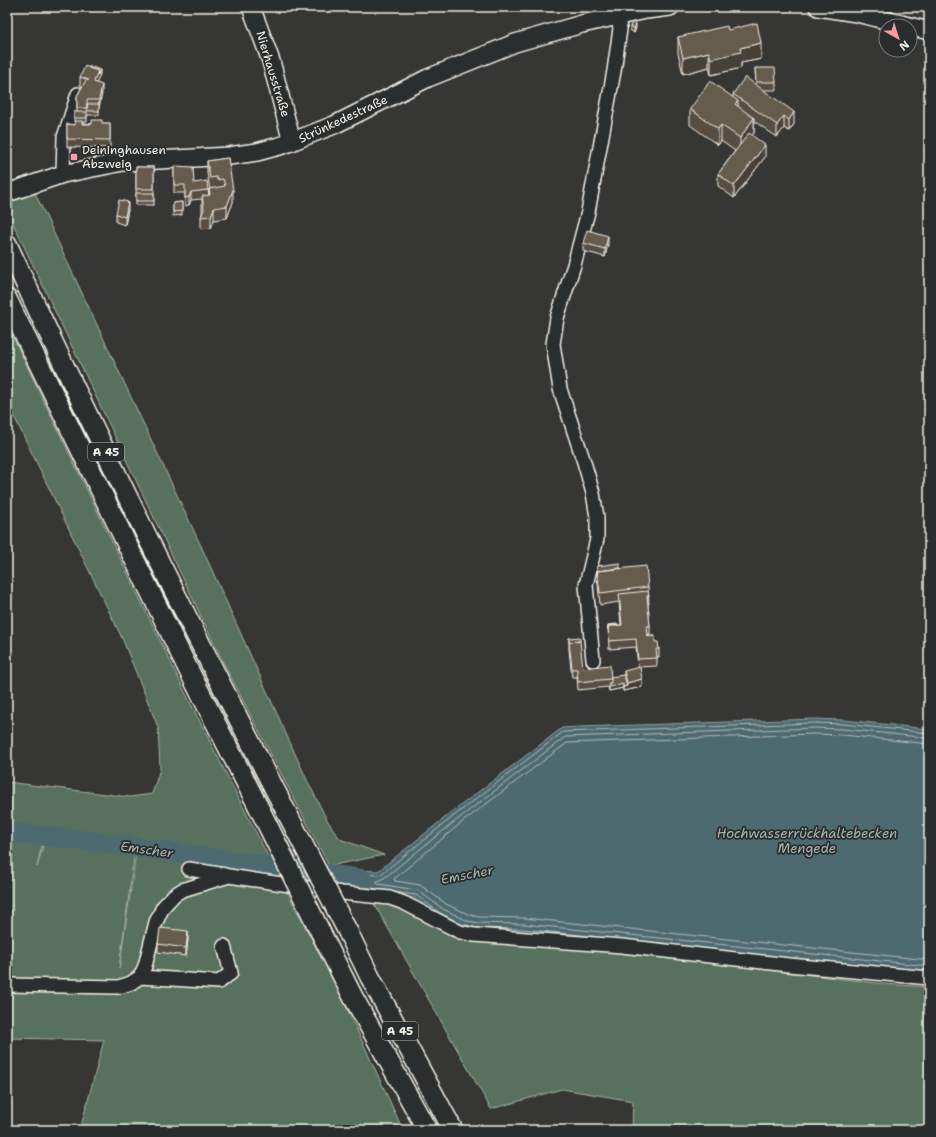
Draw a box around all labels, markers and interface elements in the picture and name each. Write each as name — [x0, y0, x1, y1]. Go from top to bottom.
north arrow — [878, 18, 918, 58]
street label: Nierhausstraße — [252, 29, 294, 119]
text: N — [896, 37, 912, 54]
street label: Strünkedestraße — [296, 91, 390, 147]
place label: Deininghausen Abzweig — [82, 142, 166, 172]
marker: Deininghausen Abzweig — [69, 152, 79, 162]
road number: A 45 — [88, 443, 124, 461]
water label: Hochwasserrückhaltebecken Mengede — [717, 825, 897, 857]
water label: Emscher — [119, 837, 175, 862]
water label: Emscher — [439, 861, 496, 888]
road number: A 45 — [382, 1022, 418, 1040]

